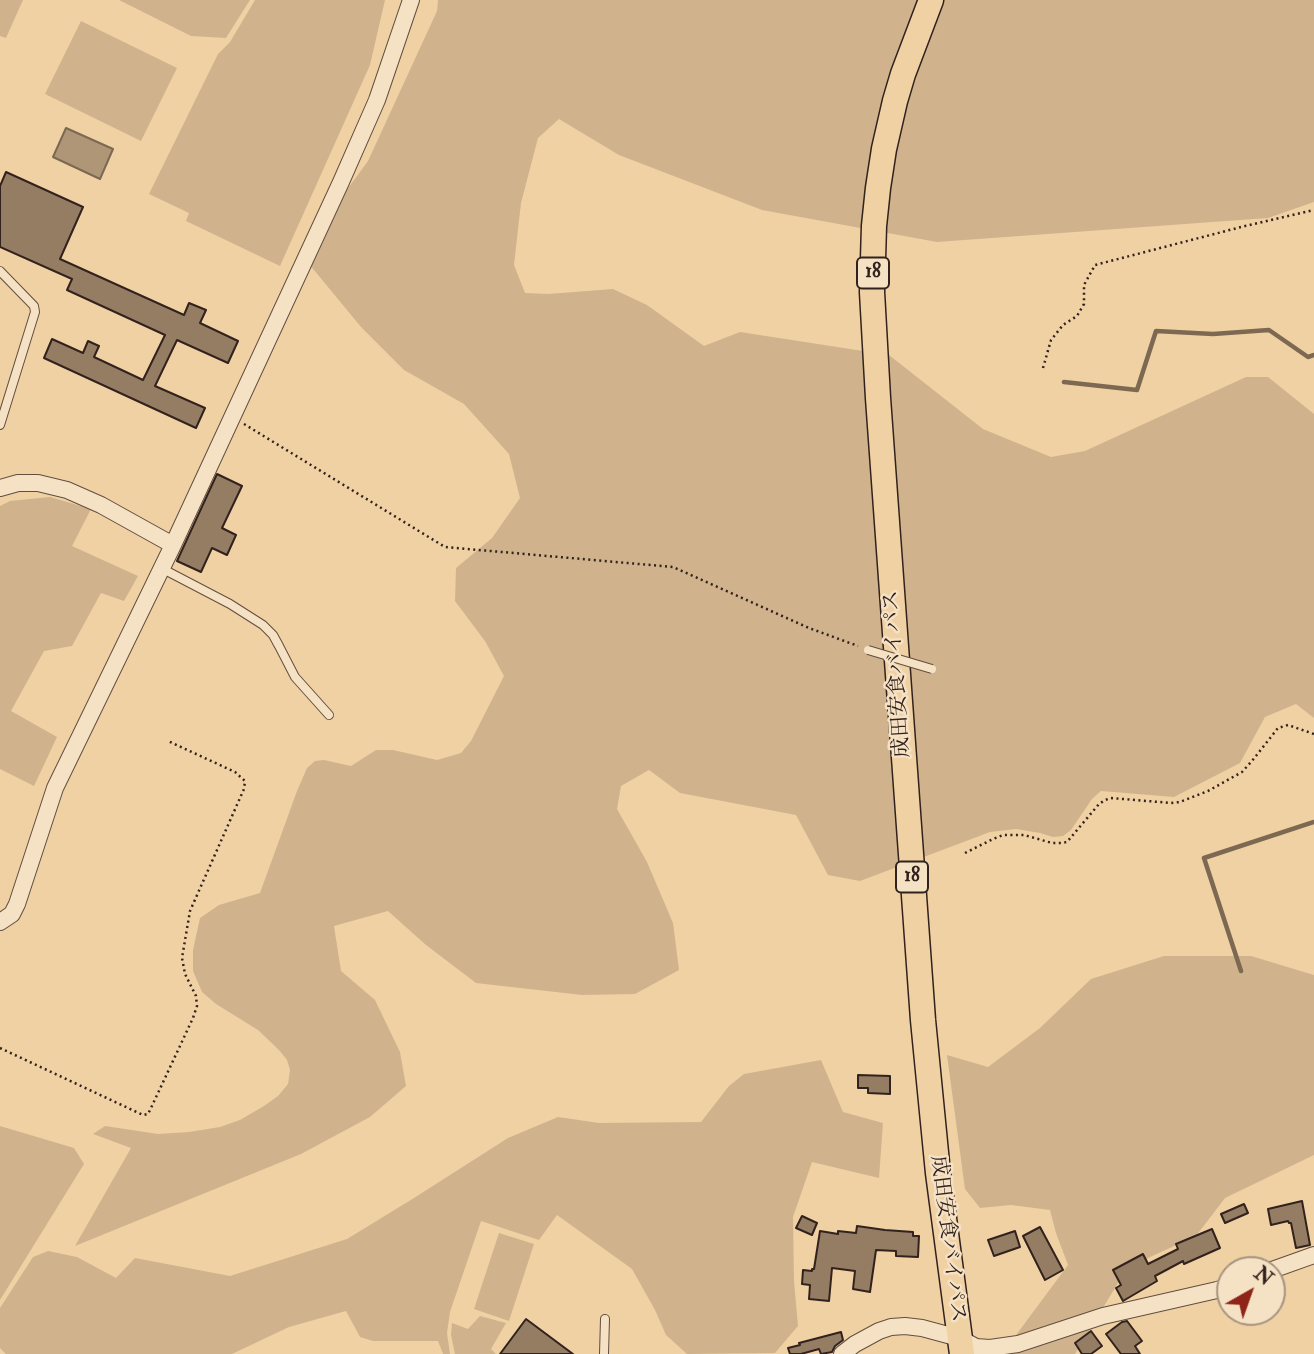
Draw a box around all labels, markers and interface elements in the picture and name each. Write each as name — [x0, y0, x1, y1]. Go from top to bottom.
road number: 18 — [857, 258, 889, 288]
street label: 成田安食バイパス — [880, 589, 916, 759]
road number: 18 — [896, 862, 928, 892]
street label: 成田安食バイパス — [924, 1154, 970, 1324]
north arrow — [1216, 1256, 1286, 1326]
text: N — [1249, 1262, 1277, 1291]

